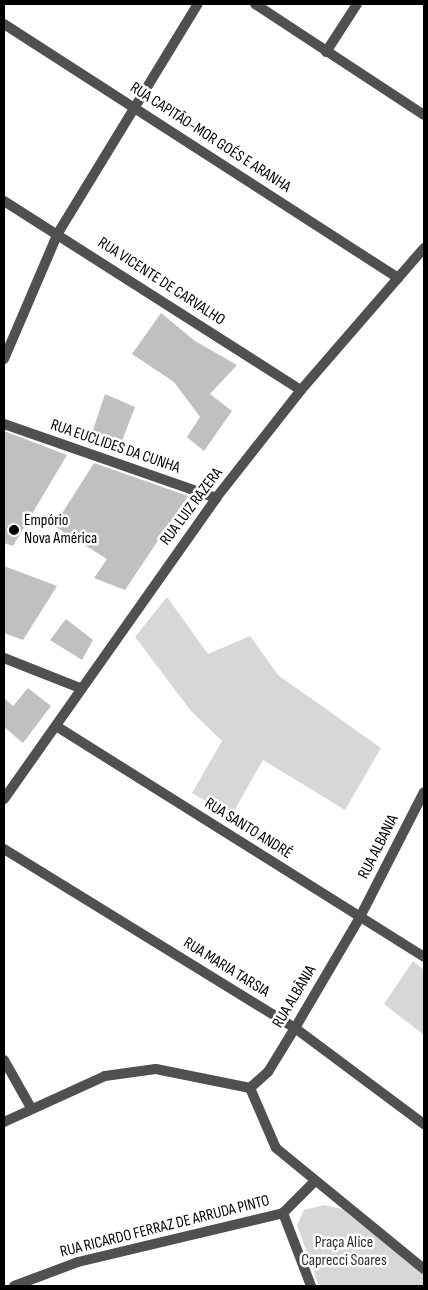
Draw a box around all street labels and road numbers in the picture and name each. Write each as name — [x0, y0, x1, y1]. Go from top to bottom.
street label: RUA CAPITÃO-MOR GOÉS E ARANHA — [126, 79, 294, 197]
street label: RUA VICENTE DE CARVALHO — [94, 234, 228, 330]
street label: RUA EUCLIDES DA CUNHA — [48, 416, 182, 478]
street label: RUA LUIZ RAZERA — [157, 464, 227, 550]
street label: RUA SANTO ANDRÉ — [201, 794, 295, 864]
street label: RUA ALBANIA — [355, 812, 403, 882]
street label: RUA MARIA TARSIA — [179, 934, 273, 1002]
street label: RUA ALBÂNIA — [269, 962, 321, 1032]
street label: RUA RICARDO FERRAZ DE ARRUDA PINTO — [58, 1192, 272, 1262]

